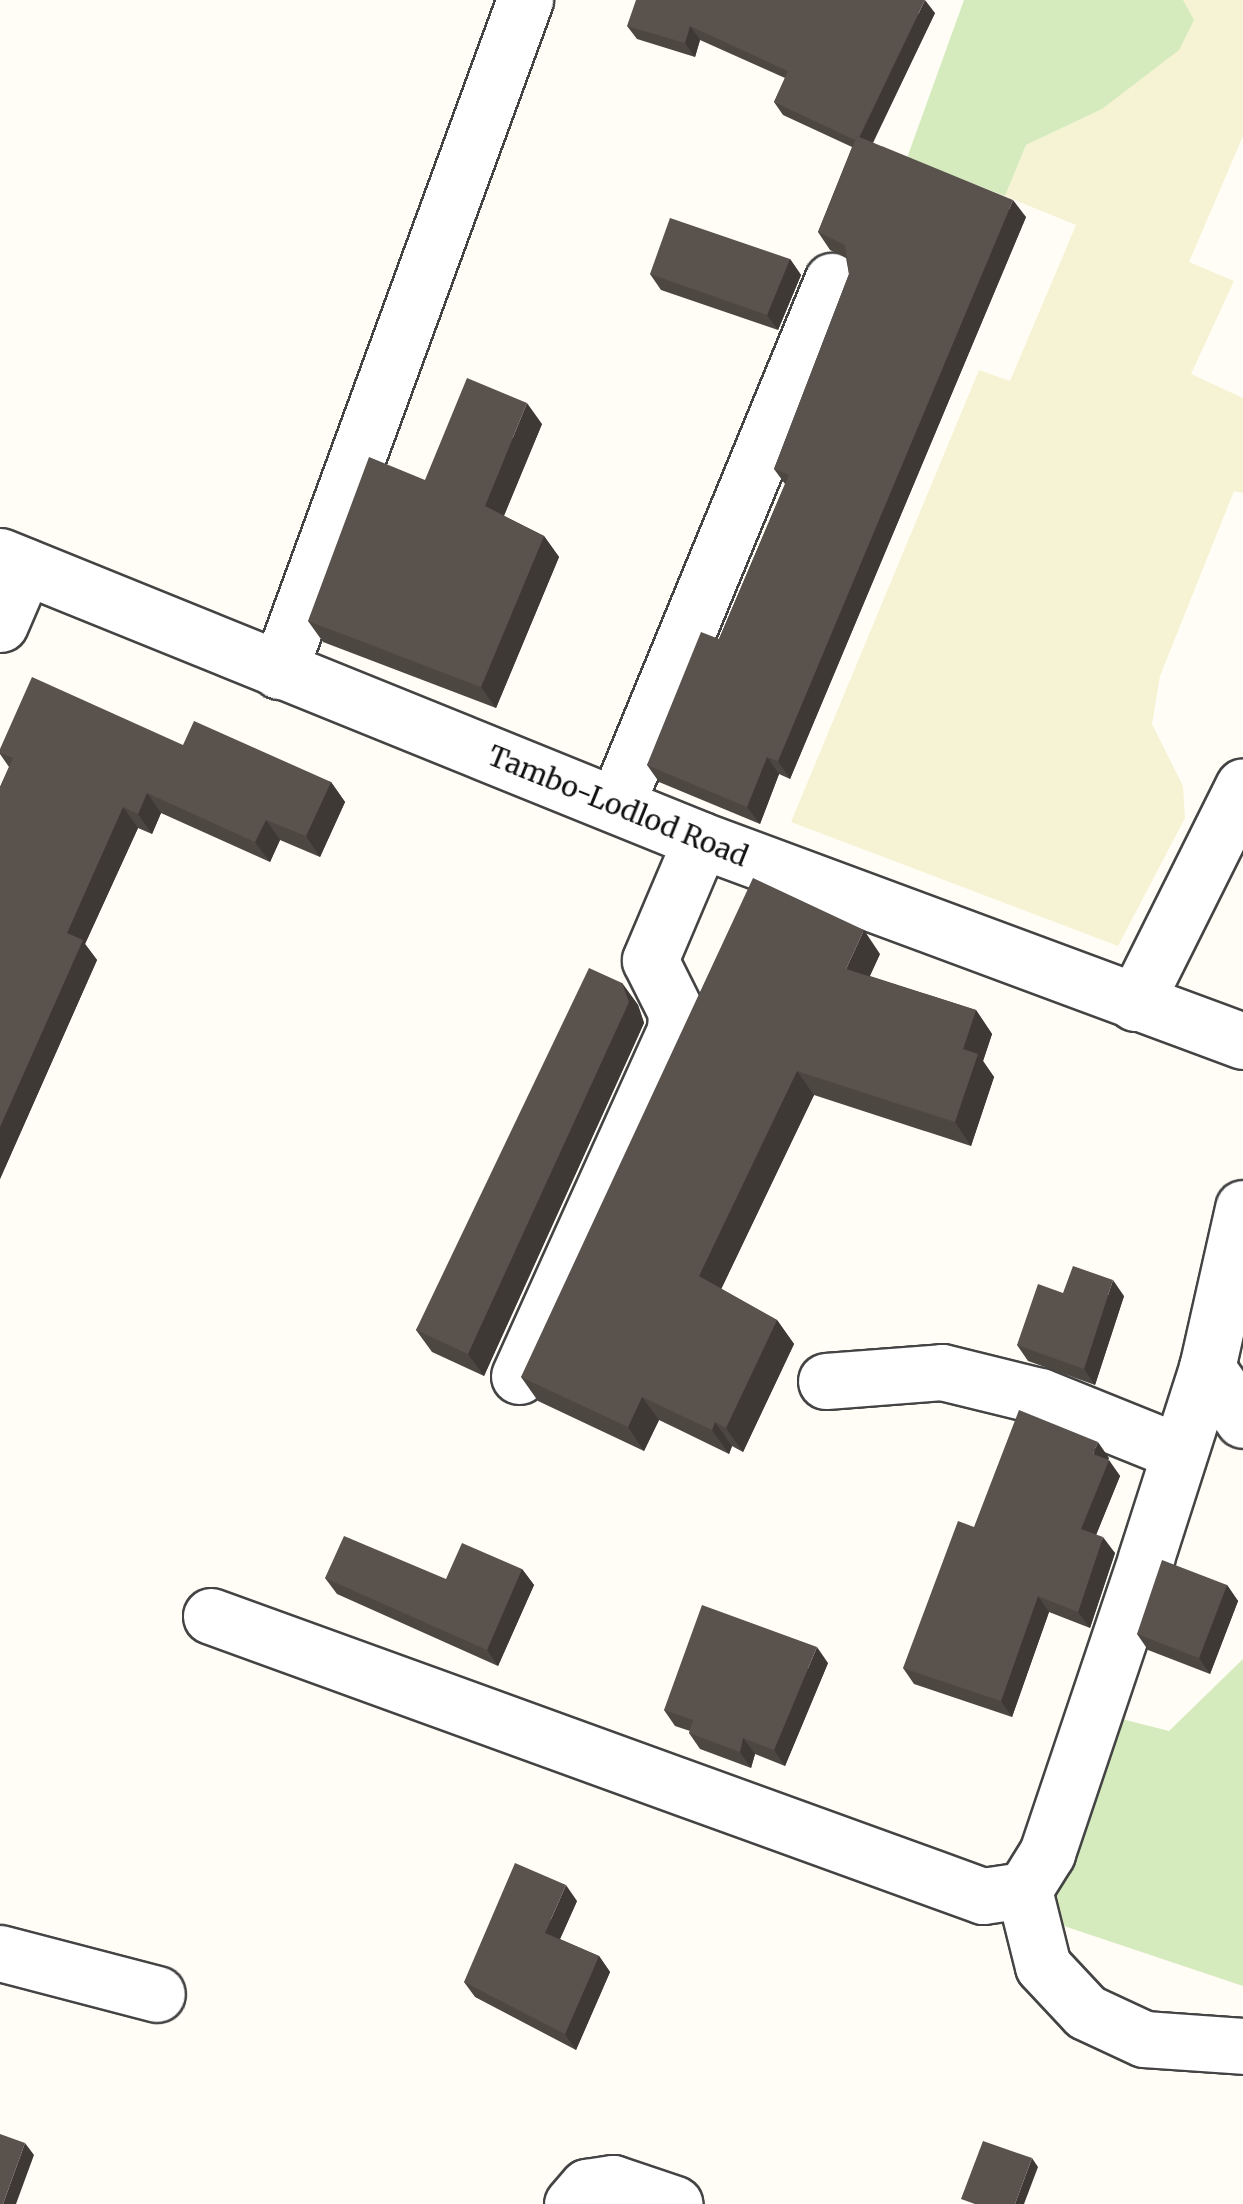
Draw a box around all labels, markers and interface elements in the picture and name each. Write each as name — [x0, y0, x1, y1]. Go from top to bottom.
street label: Tambo-Lodlod Road — [483, 738, 753, 874]

